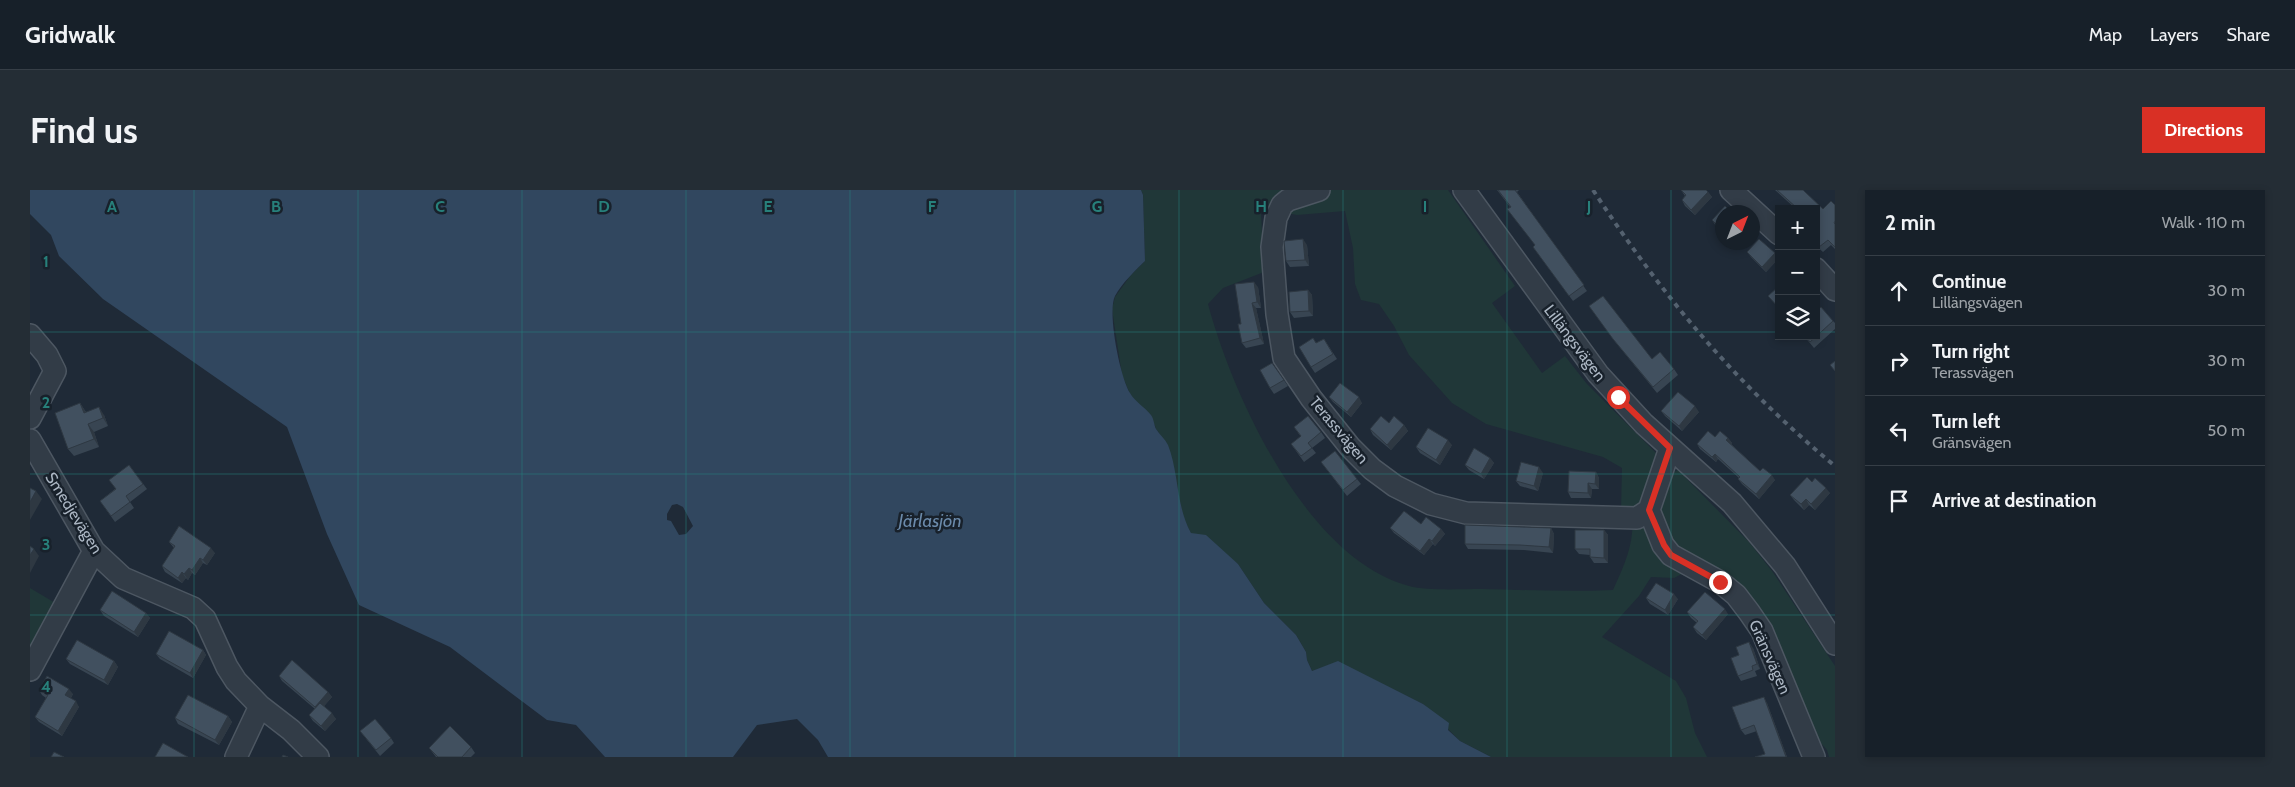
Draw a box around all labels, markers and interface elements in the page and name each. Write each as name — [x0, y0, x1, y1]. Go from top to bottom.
text: Gridwalk — [25, 20, 115, 49]
text: Map — [2089, 24, 2122, 46]
text: Layers — [2150, 24, 2199, 46]
text: Share — [2227, 24, 2270, 46]
button: Directions — [2142, 107, 2265, 153]
text: Find us — [30, 109, 138, 152]
text: A — [107, 197, 117, 216]
text: B — [271, 197, 281, 216]
text: C — [435, 197, 445, 216]
text: D — [598, 197, 610, 216]
text: E — [763, 197, 773, 216]
text: F — [928, 197, 937, 216]
text: G — [1092, 197, 1102, 216]
text: H — [1255, 197, 1267, 216]
text: I — [1423, 197, 1427, 216]
text: J — [1586, 197, 1591, 216]
north arrow — [1715, 205, 1760, 250]
map controls — [1775, 205, 1820, 340]
button: + — [1775, 205, 1820, 250]
text: 2 min — [1885, 210, 1936, 235]
text: Walk · 110 m — [2162, 213, 2245, 232]
button: − — [1775, 250, 1820, 295]
text: 1 — [43, 252, 49, 271]
text: Continue — [1932, 270, 2006, 293]
icon: ahead — [1885, 277, 1913, 305]
text: 30 m — [2208, 281, 2245, 300]
text: Lillängsvägen — [1932, 293, 2023, 312]
button: layers — [1775, 295, 1820, 340]
street label: Lillängsvägen — [1540, 301, 1610, 385]
text: Turn right — [1932, 340, 2010, 363]
icon: right — [1885, 347, 1913, 375]
text: 30 m — [2208, 351, 2245, 370]
text: Terassvägen — [1932, 363, 2014, 382]
route start — [1607, 386, 1630, 409]
text: 2 — [42, 393, 50, 412]
street label: Terassvägen — [1305, 393, 1373, 468]
text: Turn left — [1932, 410, 2000, 433]
icon: left — [1885, 417, 1913, 445]
text: 50 m — [2208, 421, 2245, 440]
text: Gränsvägen — [1932, 433, 2011, 452]
street label: Smedjevägen — [41, 469, 107, 557]
icon: arrive — [1885, 487, 1913, 515]
text: Arrive at destination — [1932, 489, 2096, 512]
water label: Järlasjön — [896, 510, 962, 532]
text: 3 — [42, 535, 50, 554]
route end — [1709, 571, 1732, 594]
street label: Gränsvägen — [1745, 617, 1795, 697]
text: 4 — [41, 677, 51, 696]

